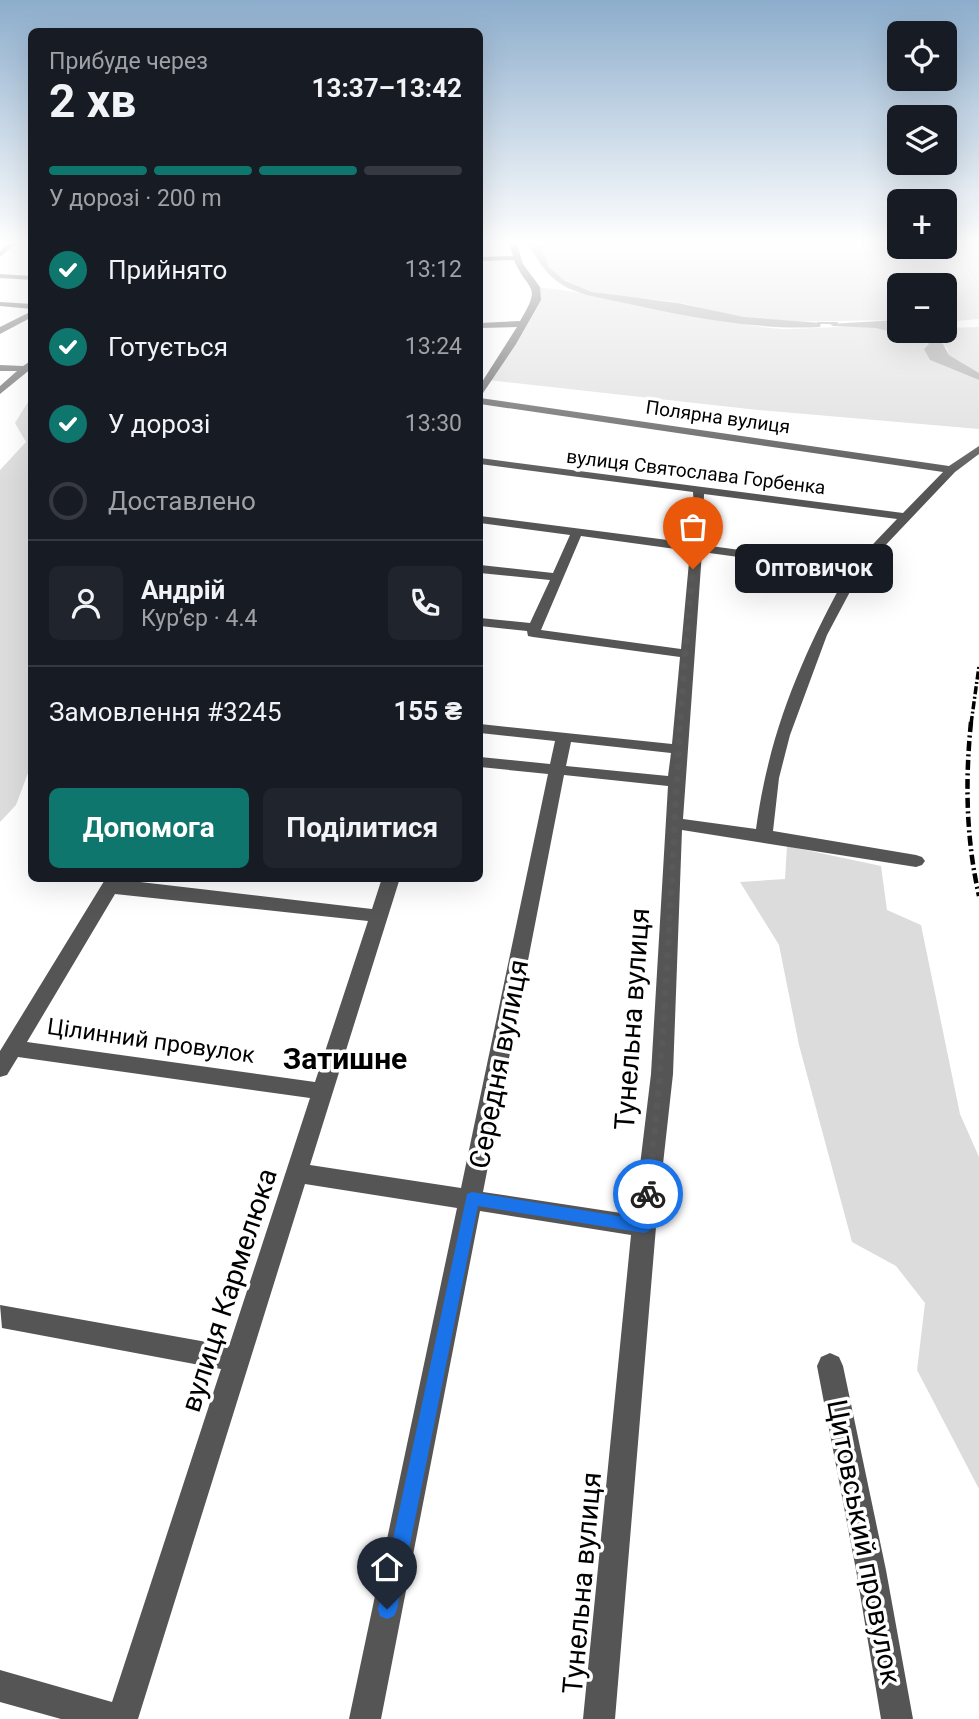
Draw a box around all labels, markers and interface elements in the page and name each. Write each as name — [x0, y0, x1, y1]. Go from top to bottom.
map controls — [887, 21, 957, 343]
button: locate — [887, 21, 957, 91]
text: Прибуде через — [49, 48, 208, 75]
text: 13:37–13:42 — [312, 73, 462, 103]
text: 2 хв — [49, 74, 136, 128]
button: layers — [887, 105, 957, 175]
text: У дорозі · 200 m — [49, 185, 222, 212]
button: + — [887, 189, 957, 259]
icon: check — [49, 251, 87, 289]
text: Прийнято — [108, 255, 227, 285]
text: 13:12 — [405, 256, 462, 283]
button: − — [887, 273, 957, 343]
icon: check — [49, 328, 87, 366]
text: Готується — [108, 332, 228, 362]
text: 13:24 — [405, 333, 462, 360]
street label: Полярна вулиця — [644, 395, 792, 439]
icon: check — [49, 405, 87, 443]
text: У дорозі — [108, 409, 210, 439]
text: 13:30 — [405, 410, 462, 437]
street label: вулиця Святослава Горбенка — [565, 445, 827, 499]
text: Доставлено — [108, 486, 256, 516]
pin — [663, 497, 723, 569]
icon: bag — [674, 508, 712, 546]
callout: Оптовичок — [735, 544, 892, 594]
text: Оптовичок — [755, 555, 873, 582]
button: person — [49, 566, 123, 640]
button: phone — [388, 566, 462, 640]
text: Андрій — [141, 575, 225, 605]
text: Кур’єр · 4.4 — [141, 605, 257, 632]
text: 155 ₴ — [393, 696, 462, 726]
text: Замовлення #3245 — [49, 697, 282, 727]
button: Допомога — [49, 788, 249, 868]
button: Поділитися — [263, 788, 462, 868]
street label: Тунельна вулиця — [608, 907, 656, 1131]
street label: Середня вулиця — [463, 957, 535, 1171]
street label: Цілинний провулок — [45, 1013, 257, 1069]
district label: Затишне — [283, 1041, 407, 1076]
courier — [613, 1159, 683, 1229]
street label: вулиця Кармелюка — [174, 1164, 284, 1416]
icon: bike — [629, 1175, 667, 1213]
street label: Цитовський провулок — [820, 1397, 908, 1687]
street label: Тунельна вулиця — [556, 1471, 608, 1695]
pin — [357, 1537, 417, 1609]
icon: home — [368, 1548, 406, 1586]

